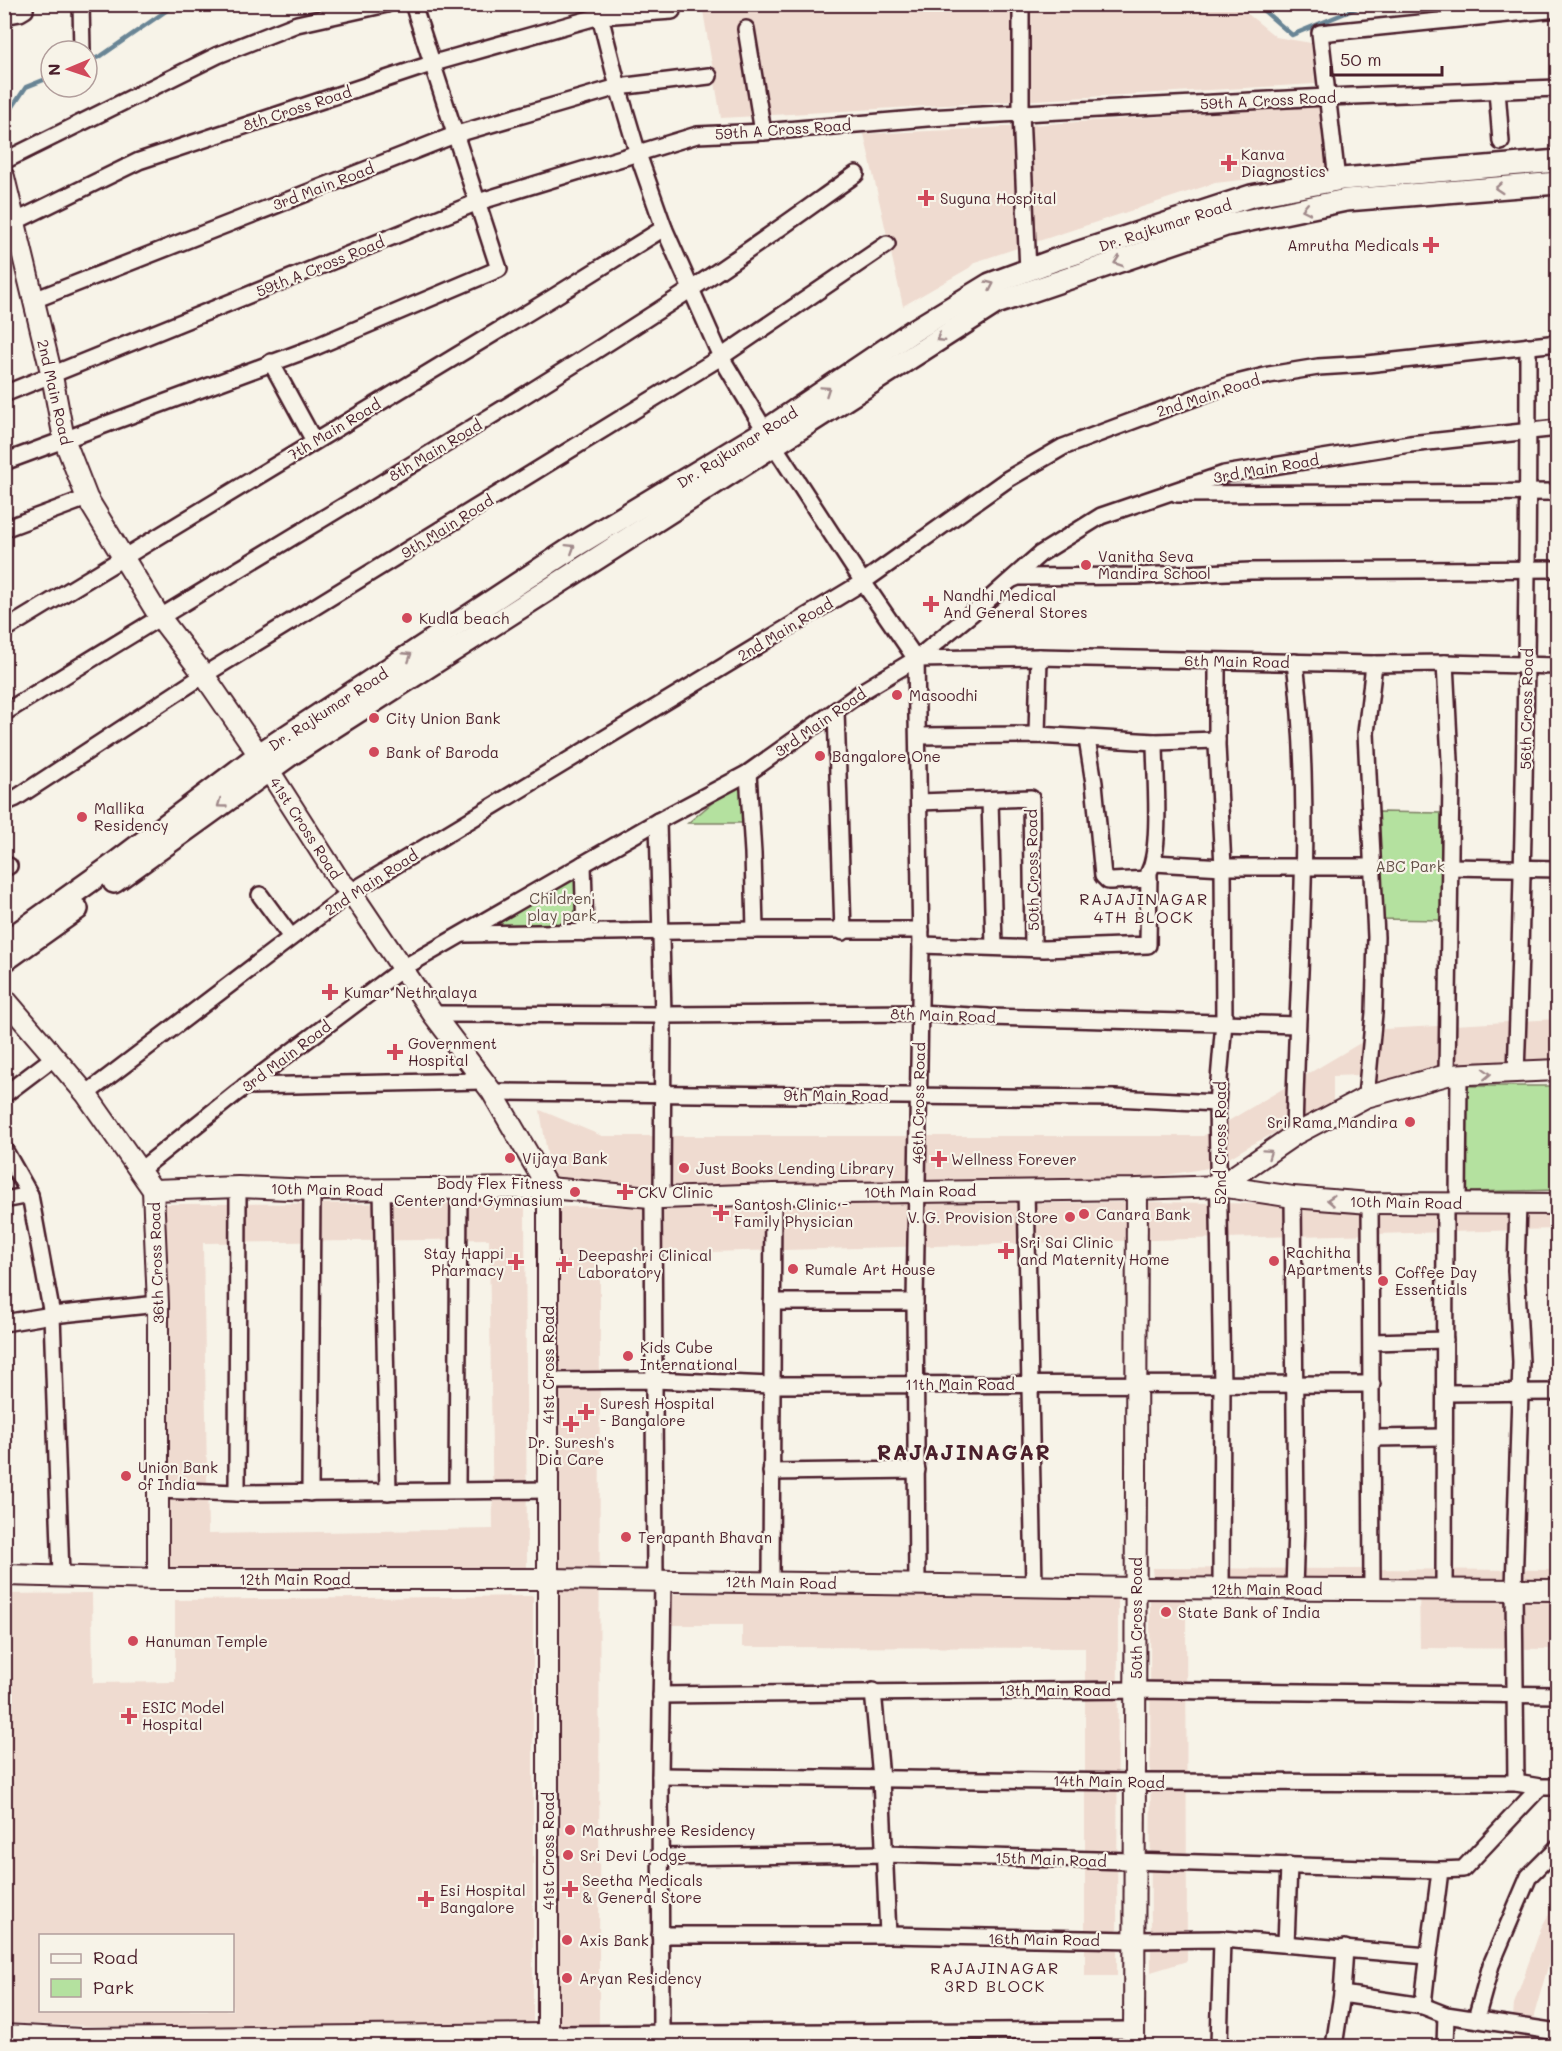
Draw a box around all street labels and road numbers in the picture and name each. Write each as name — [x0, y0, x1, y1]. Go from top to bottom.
street label: 8th Cross Road — [240, 81, 354, 135]
street label: 59th A Cross Road — [1199, 86, 1337, 114]
street label: 59th A Cross Road — [714, 114, 852, 144]
street label: 3rd Main Road — [269, 157, 377, 215]
street label: Dr. Rajkumar Road — [1096, 194, 1234, 256]
street label: 59th A Cross Road — [253, 231, 387, 301]
street label: 2nd Main Road — [33, 337, 77, 447]
street label: 2nd Main Road — [1154, 369, 1262, 421]
street label: 7th Main Road — [284, 393, 384, 465]
street label: Dr. Rajkumar Road — [673, 402, 801, 492]
street label: 8th Main Road — [385, 414, 485, 486]
street label: 3rd Main Road — [1212, 449, 1320, 487]
street label: 9th Main Road — [397, 490, 497, 562]
street label: 2nd Main Road — [734, 593, 836, 665]
street label: 56th Cross Road — [1515, 648, 1537, 770]
street label: 6th Main Road — [1184, 650, 1290, 672]
street label: Dr. Rajkumar Road — [265, 663, 391, 755]
street label: 3rd Main Road — [770, 683, 870, 761]
street label: 41st Cross Road — [265, 773, 347, 883]
street label: 50th Cross Road — [1021, 809, 1043, 931]
street label: 2nd Main Road — [321, 844, 421, 920]
street label: 8th Main Road — [890, 1003, 996, 1027]
street label: 3rd Main Road — [237, 1016, 335, 1096]
street label: 46th Cross Road — [907, 1042, 929, 1164]
street label: 52nd Cross Road — [1210, 1081, 1230, 1205]
street label: 9th Main Road — [783, 1085, 889, 1105]
street label: 10th Main Road — [271, 1178, 383, 1200]
street label: 10th Main Road — [864, 1180, 976, 1202]
street label: 10th Main Road — [1350, 1191, 1462, 1213]
street label: 36th Cross Road — [144, 1202, 168, 1324]
street label: 41st Cross Road — [538, 1306, 558, 1424]
street label: 11th Main Road — [905, 1374, 1015, 1394]
street label: 50th Cross Road — [1126, 1557, 1146, 1679]
street label: 12th Main Road — [239, 1569, 351, 1589]
street label: 12th Main Road — [725, 1571, 837, 1593]
street label: 12th Main Road — [1211, 1579, 1323, 1599]
street label: 13th Main Road — [999, 1680, 1111, 1700]
street label: 14th Main Road — [1053, 1770, 1165, 1792]
street label: 41st Cross Road — [538, 1792, 558, 1910]
street label: 15th Main Road — [995, 1847, 1107, 1871]
street label: 16th Main Road — [988, 1928, 1100, 1950]

